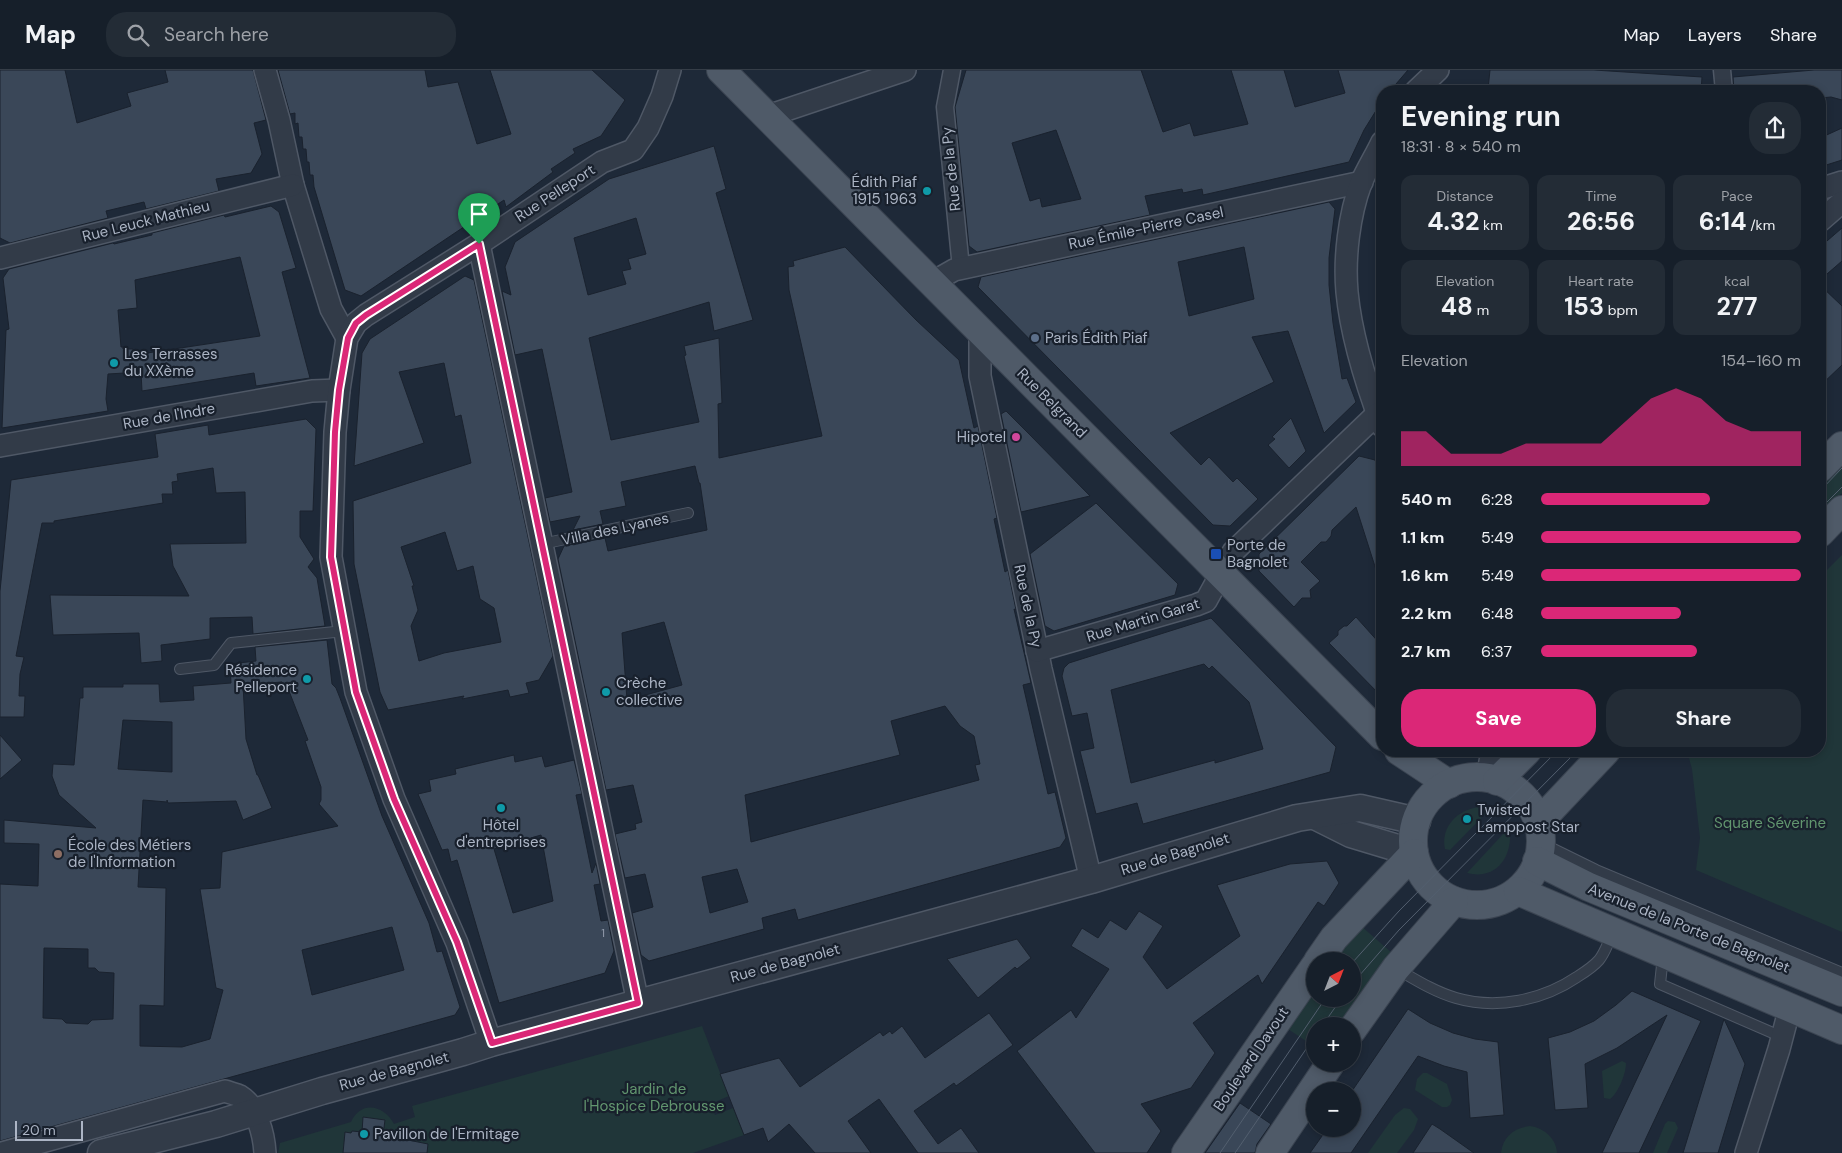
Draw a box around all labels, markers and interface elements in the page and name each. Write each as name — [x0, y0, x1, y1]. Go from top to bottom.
search box — [106, 12, 456, 57]
text: Map — [25, 19, 76, 50]
icon: search — [124, 21, 152, 49]
text: Search here — [164, 22, 269, 47]
text: Map — [1624, 23, 1660, 47]
text: Layers — [1688, 23, 1742, 47]
text: Share — [1770, 23, 1817, 47]
text: Evening run — [1401, 98, 1561, 135]
button: share — [1749, 102, 1801, 154]
street label: Rue de la Py — [937, 125, 965, 212]
text: 18:31 · 8 × 540 m — [1401, 136, 1521, 157]
street label: Rue Pelleport — [511, 160, 599, 226]
place label: Édith Piaf 1915 1963 — [851, 172, 917, 209]
marker: Édith Piaf 1915 1963 — [921, 185, 933, 197]
text: Distance — [1437, 187, 1493, 205]
text: Time — [1585, 187, 1617, 205]
text: Pace — [1721, 187, 1753, 205]
pin — [458, 193, 500, 244]
street label: Rue Leuck Mathieu — [80, 195, 212, 247]
icon: arrive — [465, 200, 493, 228]
street label: Rue Émile-Pierre Casel — [1067, 202, 1225, 254]
text: 4.32 — [1427, 205, 1479, 238]
text: 26:56 — [1567, 205, 1635, 238]
text: 6:14 — [1699, 205, 1746, 238]
text: km — [1479, 216, 1503, 234]
text: /km — [1746, 216, 1775, 234]
text: Elevation — [1436, 272, 1494, 290]
text: Heart rate — [1568, 272, 1634, 290]
text: kcal — [1724, 272, 1750, 290]
text: 48 — [1441, 290, 1473, 323]
text: 153 — [1564, 290, 1604, 323]
text: 277 — [1716, 290, 1758, 323]
text: m — [1473, 301, 1489, 319]
text: bpm — [1604, 301, 1638, 319]
place label: Paris Édith Piaf — [1045, 328, 1148, 348]
marker: Paris Édith Piaf — [1029, 332, 1041, 344]
place label: Les Terrasses du XXème — [124, 344, 218, 381]
text: Elevation — [1401, 350, 1468, 371]
text: 154–160 m — [1721, 350, 1801, 371]
marker: Les Terrasses du XXème — [108, 357, 120, 369]
street label: Rue Belgrand — [1013, 364, 1091, 442]
street label: Rue de l'Indre — [121, 398, 217, 434]
place label: Hipotel — [957, 427, 1006, 447]
marker: Hipotel — [1010, 431, 1022, 443]
text: 540 m — [1401, 489, 1451, 510]
text: 6:28 — [1481, 489, 1513, 510]
street label: Villa des Lyanes — [559, 508, 671, 550]
text: 1.1 km — [1401, 527, 1444, 548]
text: 5:49 — [1481, 527, 1514, 548]
place label: Porte de Bagnolet — [1227, 535, 1288, 572]
marker: Porte de Bagnolet — [1209, 547, 1223, 561]
street label: Rue de la Py — [1009, 563, 1047, 650]
text: 1.6 km — [1401, 565, 1449, 586]
text: 5:49 — [1481, 565, 1514, 586]
street label: Rue Martin Garat — [1084, 593, 1202, 647]
text: 2.2 km — [1401, 603, 1452, 624]
text: 6:48 — [1481, 603, 1514, 624]
text: 2.7 km — [1401, 641, 1450, 662]
text: 6:37 — [1481, 641, 1512, 662]
place label: Résidence Pelleport — [225, 660, 297, 697]
marker: Résidence Pelleport — [301, 673, 313, 685]
place label: Crèche collective — [616, 673, 683, 710]
marker: Crèche collective — [600, 686, 612, 698]
button: Save — [1401, 689, 1596, 747]
button: Share — [1606, 689, 1801, 747]
place label: Twisted Lamppost Star — [1477, 800, 1580, 837]
marker: Hôtel d'entreprises — [495, 802, 507, 814]
marker: Twisted Lamppost Star — [1461, 813, 1473, 825]
park label: Square Séverine — [1714, 813, 1826, 833]
place label: Hôtel d'entreprises — [456, 815, 546, 852]
street label: Rue de Bagnolet — [1118, 828, 1232, 880]
place label: École des Métiers de l'Information — [68, 835, 191, 872]
marker: École des Métiers de l'Information — [52, 848, 64, 860]
street label: Avenue de la Porte de Bagnolet — [1585, 878, 1793, 978]
house number: 1 — [601, 925, 605, 941]
street label: Rue de Bagnolet — [728, 939, 842, 987]
north arrow — [1306, 952, 1361, 1008]
map controls — [1306, 952, 1361, 1137]
street label: Boulevard Davout — [1209, 1003, 1293, 1115]
button: + — [1306, 1017, 1361, 1072]
street label: Rue de Bagnolet — [337, 1047, 451, 1095]
park label: Jardin de l'Hospice Debrousse — [583, 1079, 725, 1116]
button: − — [1306, 1082, 1361, 1137]
scale bar — [15, 1118, 82, 1141]
text: 20 m — [22, 1121, 56, 1139]
place label: Pavillon de l'Ermitage — [374, 1124, 519, 1144]
marker: Pavillon de l'Ermitage — [358, 1128, 370, 1140]

